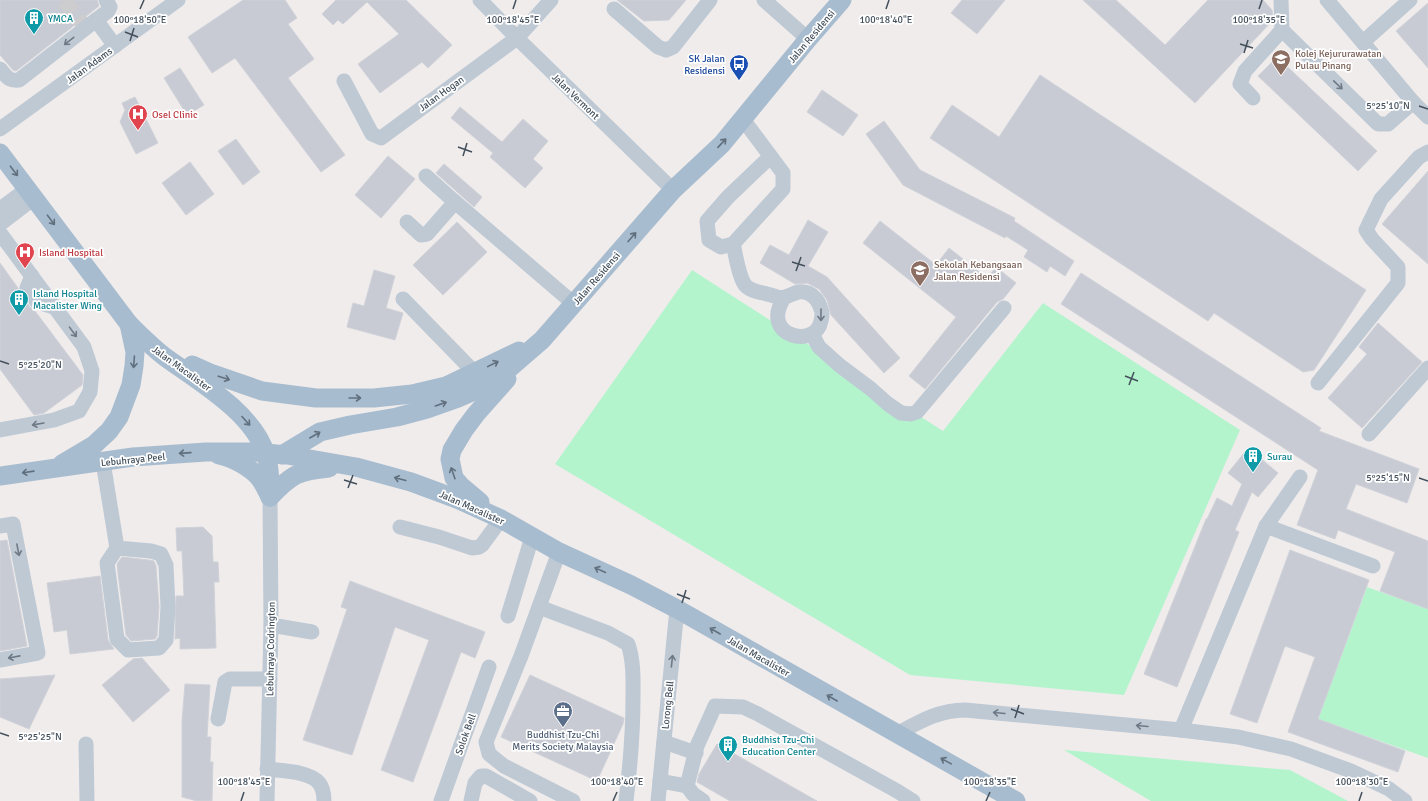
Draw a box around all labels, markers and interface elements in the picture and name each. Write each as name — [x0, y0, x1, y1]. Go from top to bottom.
building icon: YMCA — [23, 7, 45, 35]
street label: Jalan Residensi — [786, 8, 838, 66]
place label: YMCA — [48, 13, 73, 25]
text: 100°18'50"E — [113, 14, 167, 26]
text: 100°18'45"E — [486, 14, 540, 26]
text: 100°18'40"E — [859, 14, 913, 26]
text: 100°18'35"E — [1232, 14, 1286, 26]
one-way arrow — [63, 37, 74, 45]
street label: Jalan Adams — [64, 45, 115, 86]
school or university icon: Kolej Kejururawatan Pulau Pinang — [1270, 48, 1292, 76]
place label: Kolej Kejururawatan Pulau Pinang — [1295, 48, 1382, 72]
place label: SK Jalan Residensi — [684, 53, 725, 77]
bus stop icon: SK Jalan Residensi — [728, 53, 750, 81]
street label: Jalan Vermont — [549, 71, 602, 123]
street label: Jalan Hogan — [417, 73, 466, 114]
one-way arrow — [1333, 81, 1343, 90]
text: 5°25'10"N — [1366, 100, 1410, 112]
hospital icon: Osel Clinic — [127, 103, 149, 131]
place label: Osel Clinic — [152, 109, 198, 121]
one-way arrow — [717, 138, 727, 148]
one-way arrow — [9, 166, 18, 177]
one-way arrow — [47, 215, 55, 226]
one-way arrow — [627, 232, 637, 242]
hospital icon: Island Hospital — [14, 241, 36, 269]
place label: Island Hospital — [39, 247, 103, 259]
street label: Jalan Residensi — [571, 250, 623, 307]
school or university icon: Sekolah Kebangsaan Jalan Residensi — [909, 259, 931, 287]
place label: Sekolah Kebangsaan Jalan Residensi — [934, 259, 1022, 283]
building icon: Island Hospital Macalister Wing — [8, 288, 30, 316]
place label: Island Hospital Macalister Wing — [33, 288, 102, 312]
one-way arrow — [817, 308, 825, 321]
one-way arrow — [69, 326, 77, 337]
street label: Jalan Macalister — [150, 343, 213, 394]
one-way arrow — [131, 355, 138, 368]
text: 5°25'20"N — [18, 359, 62, 371]
one-way arrow — [486, 360, 498, 367]
one-way arrow — [217, 375, 230, 382]
one-way arrow — [348, 394, 361, 402]
one-way arrow — [435, 400, 447, 408]
one-way arrow — [241, 416, 250, 426]
one-way arrow — [32, 420, 45, 428]
one-way arrow — [309, 430, 321, 438]
building icon: Surau — [1242, 445, 1264, 473]
one-way arrow — [179, 450, 192, 457]
street label: Lebuhraya Peel — [100, 451, 166, 469]
place label: Surau — [1267, 451, 1292, 463]
one-way arrow — [22, 468, 35, 476]
one-way arrow — [449, 468, 457, 480]
text: 5°25'15"N — [1366, 472, 1410, 484]
one-way arrow — [393, 475, 406, 482]
street label: Jalan Macalister — [437, 488, 506, 528]
one-way arrow — [14, 543, 22, 556]
one-way arrow — [594, 566, 606, 573]
street label: Lebuhraya Codrington — [264, 602, 278, 696]
one-way arrow — [709, 626, 721, 634]
street label: Jalan Macalister — [725, 634, 792, 680]
one-way arrow — [8, 654, 21, 662]
one-way arrow — [668, 655, 675, 668]
street label: Lorong Bell — [659, 680, 677, 730]
one-way arrow — [827, 693, 839, 701]
office icon: Buddhist Tzu-Chi Merits Society Malaysia — [552, 700, 574, 728]
one-way arrow — [993, 709, 1006, 717]
street label: Solok Bell — [453, 712, 479, 757]
one-way arrow — [1136, 723, 1149, 730]
place label: Buddhist Tzu-Chi Merits Society Malaysia — [512, 729, 614, 753]
text: 5°25'25"N — [18, 731, 62, 743]
building icon: Buddhist Tzu-Chi Education Center — [717, 734, 739, 762]
place label: Buddhist Tzu-Chi Education Center — [742, 734, 816, 758]
one-way arrow — [940, 757, 952, 765]
text: 100°18'45"E — [217, 776, 271, 788]
text: 100°18'40"E — [590, 776, 644, 788]
text: 100°18'35"E — [963, 776, 1017, 788]
text: 100°18'30"E — [1335, 776, 1389, 788]

